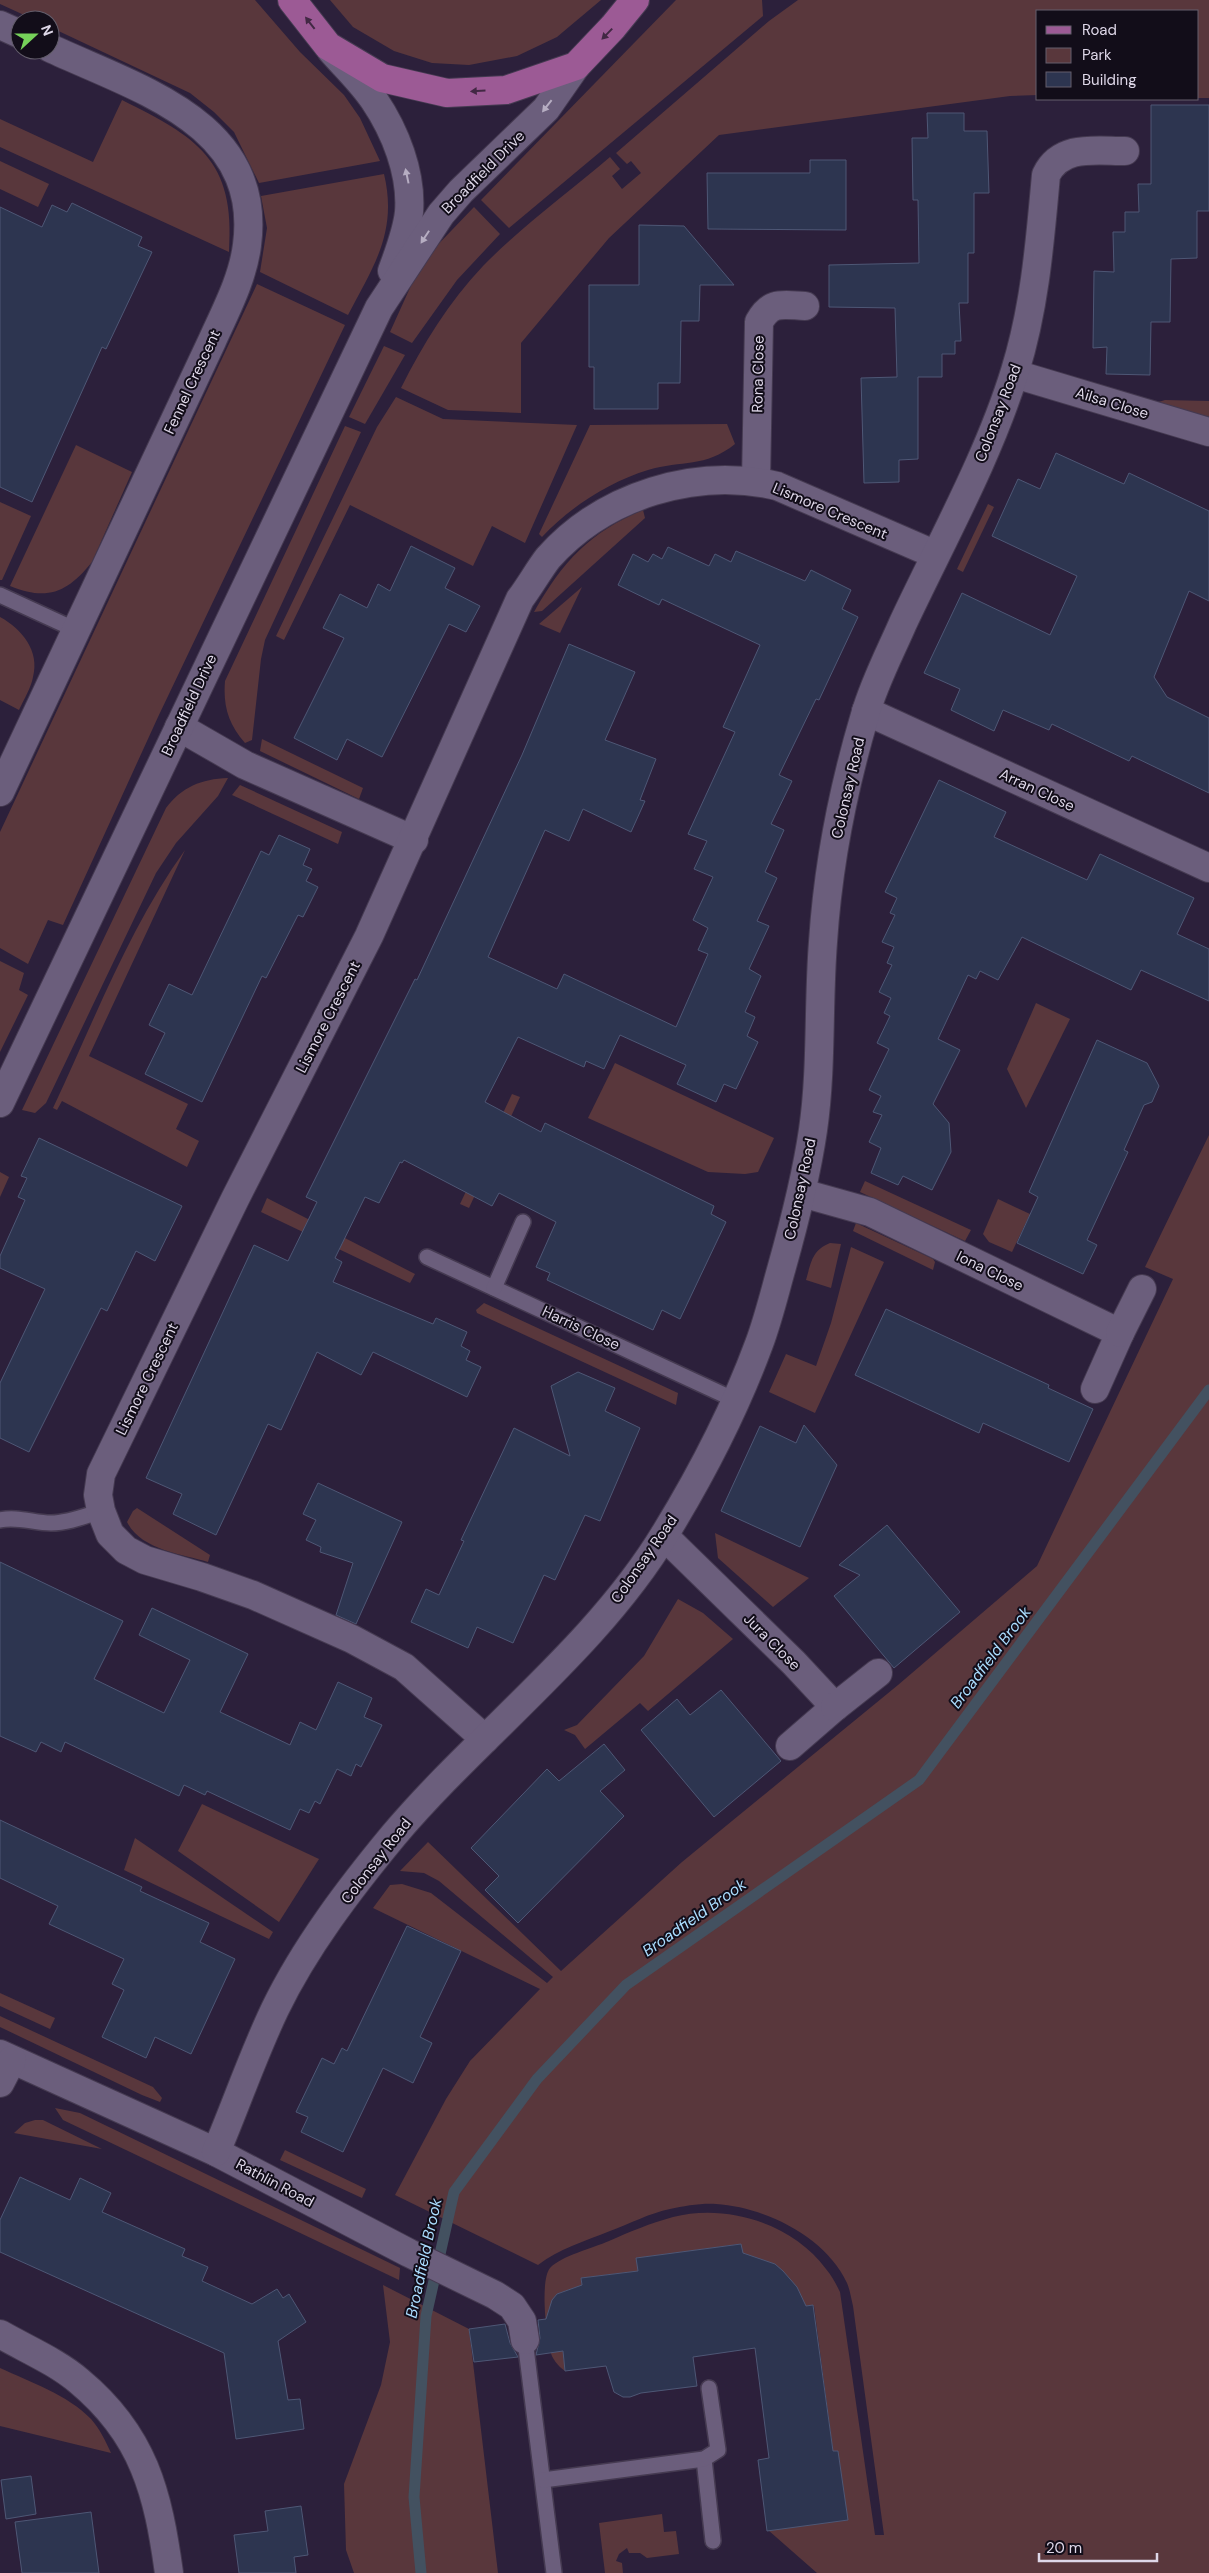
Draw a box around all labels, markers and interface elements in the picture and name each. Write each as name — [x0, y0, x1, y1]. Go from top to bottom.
north arrow — [10, 10, 60, 60]
legend — [1036, 10, 1199, 100]
one-way arrow — [305, 16, 315, 30]
text: Road — [1082, 20, 1117, 40]
text: N — [37, 22, 57, 38]
one-way arrow — [601, 28, 613, 40]
text: Park — [1082, 45, 1112, 65]
text: Building — [1082, 70, 1137, 90]
one-way arrow — [470, 88, 486, 96]
one-way arrow — [542, 99, 553, 112]
street label: Broadfield Drive — [437, 126, 529, 218]
one-way arrow — [402, 168, 410, 184]
one-way arrow — [420, 231, 430, 244]
street label: Fennel Crescent — [159, 326, 225, 437]
street label: Rona Close — [747, 335, 769, 413]
street label: Colonsay Road — [970, 361, 1026, 465]
street label: Ailsa Close — [1073, 382, 1151, 424]
street label: Lismore Crescent — [770, 478, 891, 544]
street label: Broadfield Drive — [157, 651, 221, 759]
street label: Colonsay Road — [827, 735, 869, 841]
street label: Arran Close — [996, 764, 1078, 816]
street label: Lismore Crescent — [291, 958, 365, 1076]
street label: Colonsay Road — [779, 1136, 821, 1242]
street label: Iona Close — [953, 1246, 1027, 1296]
street label: Harris Close — [539, 1301, 623, 1355]
street label: Lismore Crescent — [111, 1319, 183, 1439]
street label: Colonsay Road — [606, 1511, 682, 1607]
water label: Broadfield Brook — [945, 1602, 1036, 1712]
street label: Jura Close — [739, 1609, 805, 1675]
street label: Colonsay Road — [336, 1814, 416, 1908]
water label: Broadfield Brook — [638, 1873, 751, 1961]
street label: Rathlin Road — [233, 2154, 317, 2212]
water label: Broadfield Brook — [401, 2195, 447, 2320]
scale bar — [1039, 2530, 1156, 2562]
text: 20 m — [1046, 2538, 1082, 2558]

